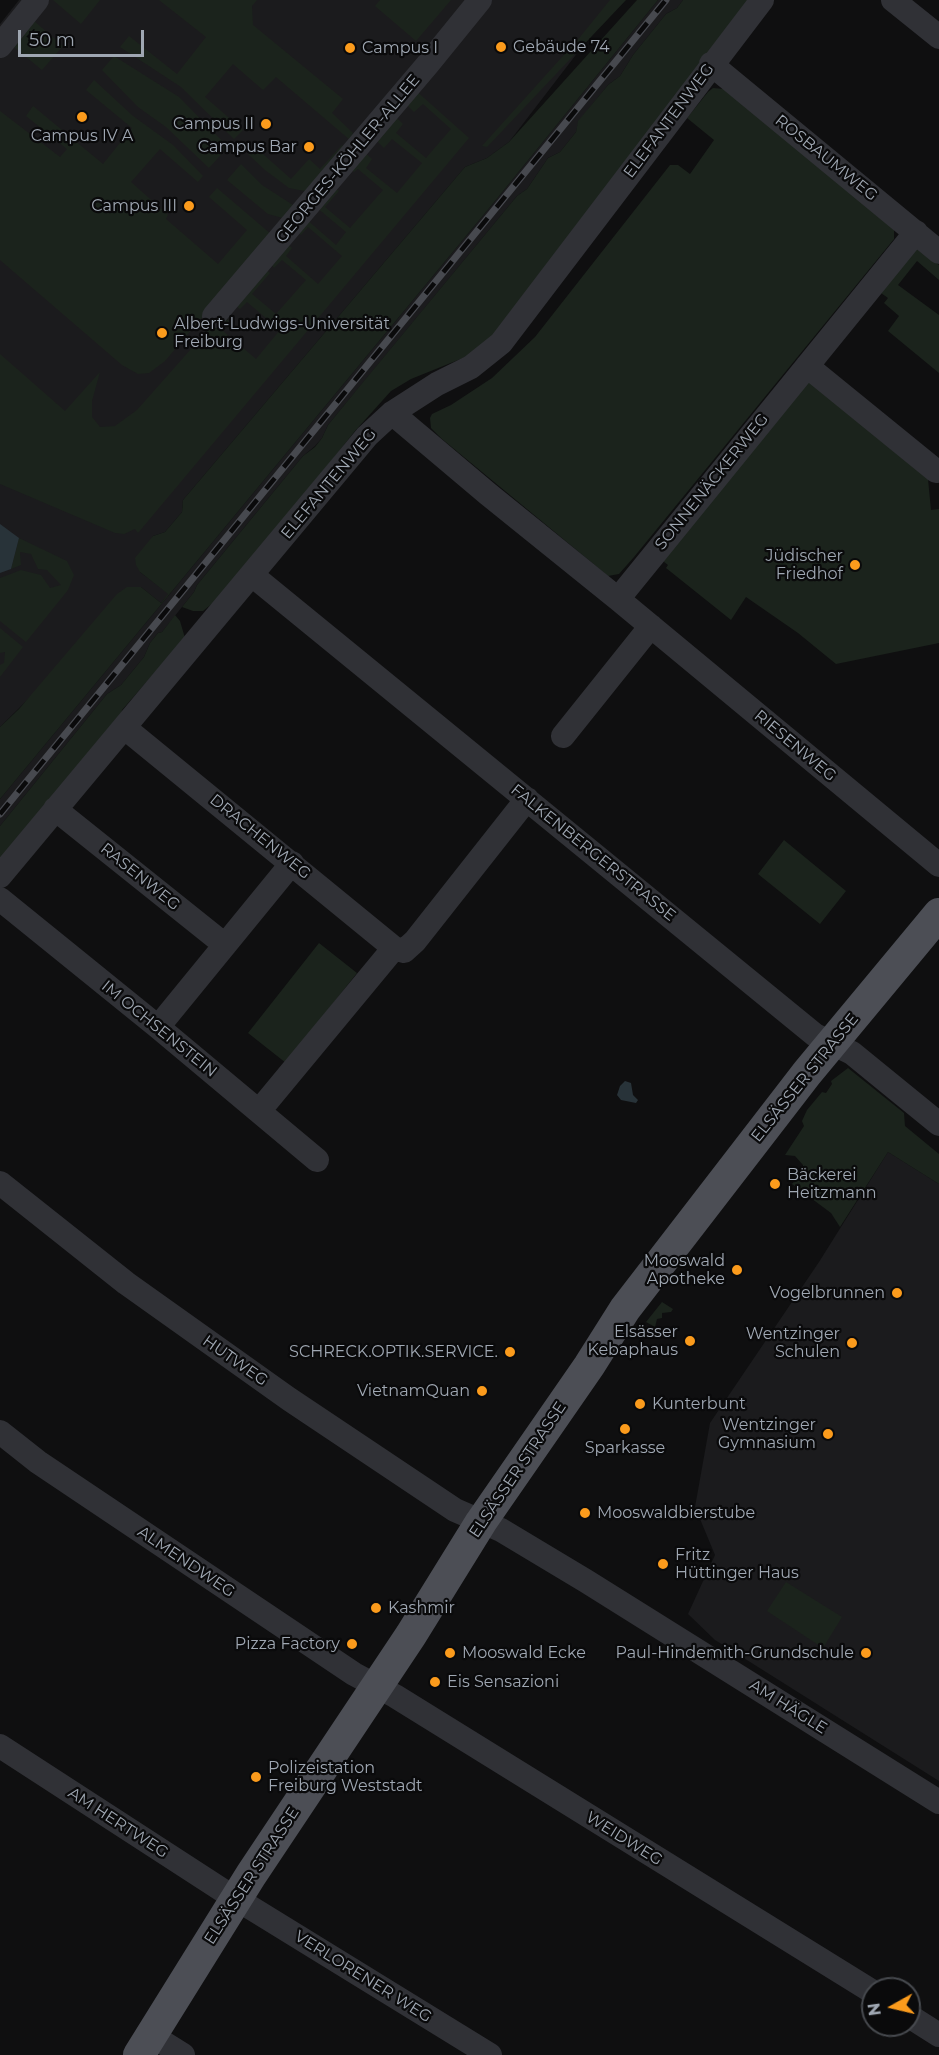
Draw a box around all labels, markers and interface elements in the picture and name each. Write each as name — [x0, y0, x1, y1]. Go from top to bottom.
scale bar — [21, 18, 147, 56]
text: 50 m — [29, 29, 75, 51]
place label: Gebäude 74 — [513, 37, 610, 57]
place label: Campus I — [362, 38, 438, 58]
marker: Gebäude 74 — [494, 40, 508, 54]
marker: Campus I — [343, 41, 357, 55]
street label: ELEFANTENWEG — [620, 60, 718, 182]
street label: GEORGES-KÖHLER-ALLEE — [272, 71, 424, 247]
marker: Campus IV A — [75, 110, 89, 124]
street label: ROSBAUMWEG — [771, 111, 881, 205]
place label: Campus II — [173, 114, 254, 134]
marker: Campus II — [259, 117, 273, 131]
place label: Campus IV A — [31, 126, 133, 146]
place label: Campus Bar — [198, 137, 297, 157]
marker: Campus Bar — [302, 140, 316, 154]
place label: Campus III — [91, 196, 177, 216]
marker: Campus III — [182, 199, 196, 213]
place label: Albert-Ludwigs-Universität Freiburg — [174, 314, 390, 352]
marker: Albert-Ludwigs-Universität Freiburg — [155, 326, 169, 340]
street label: SONNENÄCKERWEG — [651, 410, 773, 554]
street label: ELEFANTENWEG — [277, 425, 381, 543]
place label: Jüdischer Friedhof — [765, 546, 843, 584]
marker: Jüdischer Friedhof — [848, 558, 862, 572]
street label: RIESENWEG — [750, 706, 840, 786]
street label: FALKENBERGERSTRASSE — [507, 780, 679, 926]
street label: DRACHENWEG — [206, 790, 314, 884]
street label: RASENWEG — [96, 839, 184, 915]
street label: IM OCHSENSTEIN — [97, 977, 221, 1081]
street label: ELSÄSSER STRASSE — [747, 1010, 863, 1146]
place label: Bäckerei Heitzmann — [787, 1165, 877, 1203]
marker: Bäckerei Heitzmann — [768, 1177, 782, 1191]
place label: Mooswald Apotheke — [644, 1251, 725, 1289]
marker: Mooswald Apotheke — [730, 1263, 744, 1277]
place label: Vogelbrunnen — [770, 1283, 885, 1303]
marker: Vogelbrunnen — [890, 1286, 904, 1300]
place label: Elsässer Kebaphaus — [587, 1322, 678, 1360]
place label: Wentzinger Schulen — [746, 1324, 840, 1362]
street label: HUTWEG — [199, 1332, 271, 1390]
marker: Elsässer Kebaphaus — [683, 1334, 697, 1348]
marker: Wentzinger Schulen — [845, 1336, 859, 1350]
place label: SCHRECK.OPTIK.SERVICE. — [289, 1342, 498, 1362]
marker: SCHRECK.OPTIK.SERVICE. — [503, 1345, 517, 1359]
place label: VietnamQuan — [357, 1381, 470, 1401]
marker: VietnamQuan — [475, 1384, 489, 1398]
place label: Kunterbunt — [652, 1394, 746, 1414]
marker: Kunterbunt — [633, 1397, 647, 1411]
street label: ELSÄSSER STRASSE — [465, 1398, 571, 1542]
place label: Wentzinger Gymnasium — [718, 1415, 816, 1453]
marker: Sparkasse — [618, 1422, 632, 1436]
marker: Wentzinger Gymnasium — [821, 1427, 835, 1441]
place label: Sparkasse — [585, 1438, 665, 1458]
place label: Mooswaldbierstube — [597, 1503, 755, 1523]
marker: Mooswaldbierstube — [578, 1506, 592, 1520]
street label: ALMENDWEG — [134, 1522, 238, 1602]
place label: Fritz Hüttinger Haus — [675, 1545, 799, 1583]
marker: Fritz Hüttinger Haus — [656, 1557, 670, 1571]
place label: Kashmir — [388, 1598, 455, 1618]
marker: Kashmir — [369, 1601, 383, 1615]
place label: Pizza Factory — [235, 1634, 340, 1654]
marker: Pizza Factory — [345, 1637, 359, 1651]
place label: Mooswald Ecke — [462, 1643, 586, 1663]
place label: Paul-Hindemith-Grundschule — [615, 1643, 854, 1663]
marker: Mooswald Ecke — [443, 1646, 457, 1660]
marker: Paul-Hindemith-Grundschule — [859, 1646, 873, 1660]
place label: Eis Sensazioni — [447, 1672, 559, 1692]
marker: Eis Sensazioni — [428, 1675, 442, 1689]
street label: AM HÄGLE — [746, 1676, 830, 1738]
place label: Polizeistation Freiburg Weststadt — [268, 1758, 423, 1796]
marker: Polizeistation Freiburg Weststadt — [249, 1770, 263, 1784]
street label: AM HERTWEG — [64, 1783, 172, 1863]
street label: ELSÄSSER STRASSE — [200, 1804, 304, 1948]
street label: WEIDWEG — [582, 1808, 666, 1870]
street label: VERLORENER WEG — [291, 1927, 435, 2027]
north arrow — [861, 1977, 921, 2037]
text: N — [864, 2002, 885, 2017]

